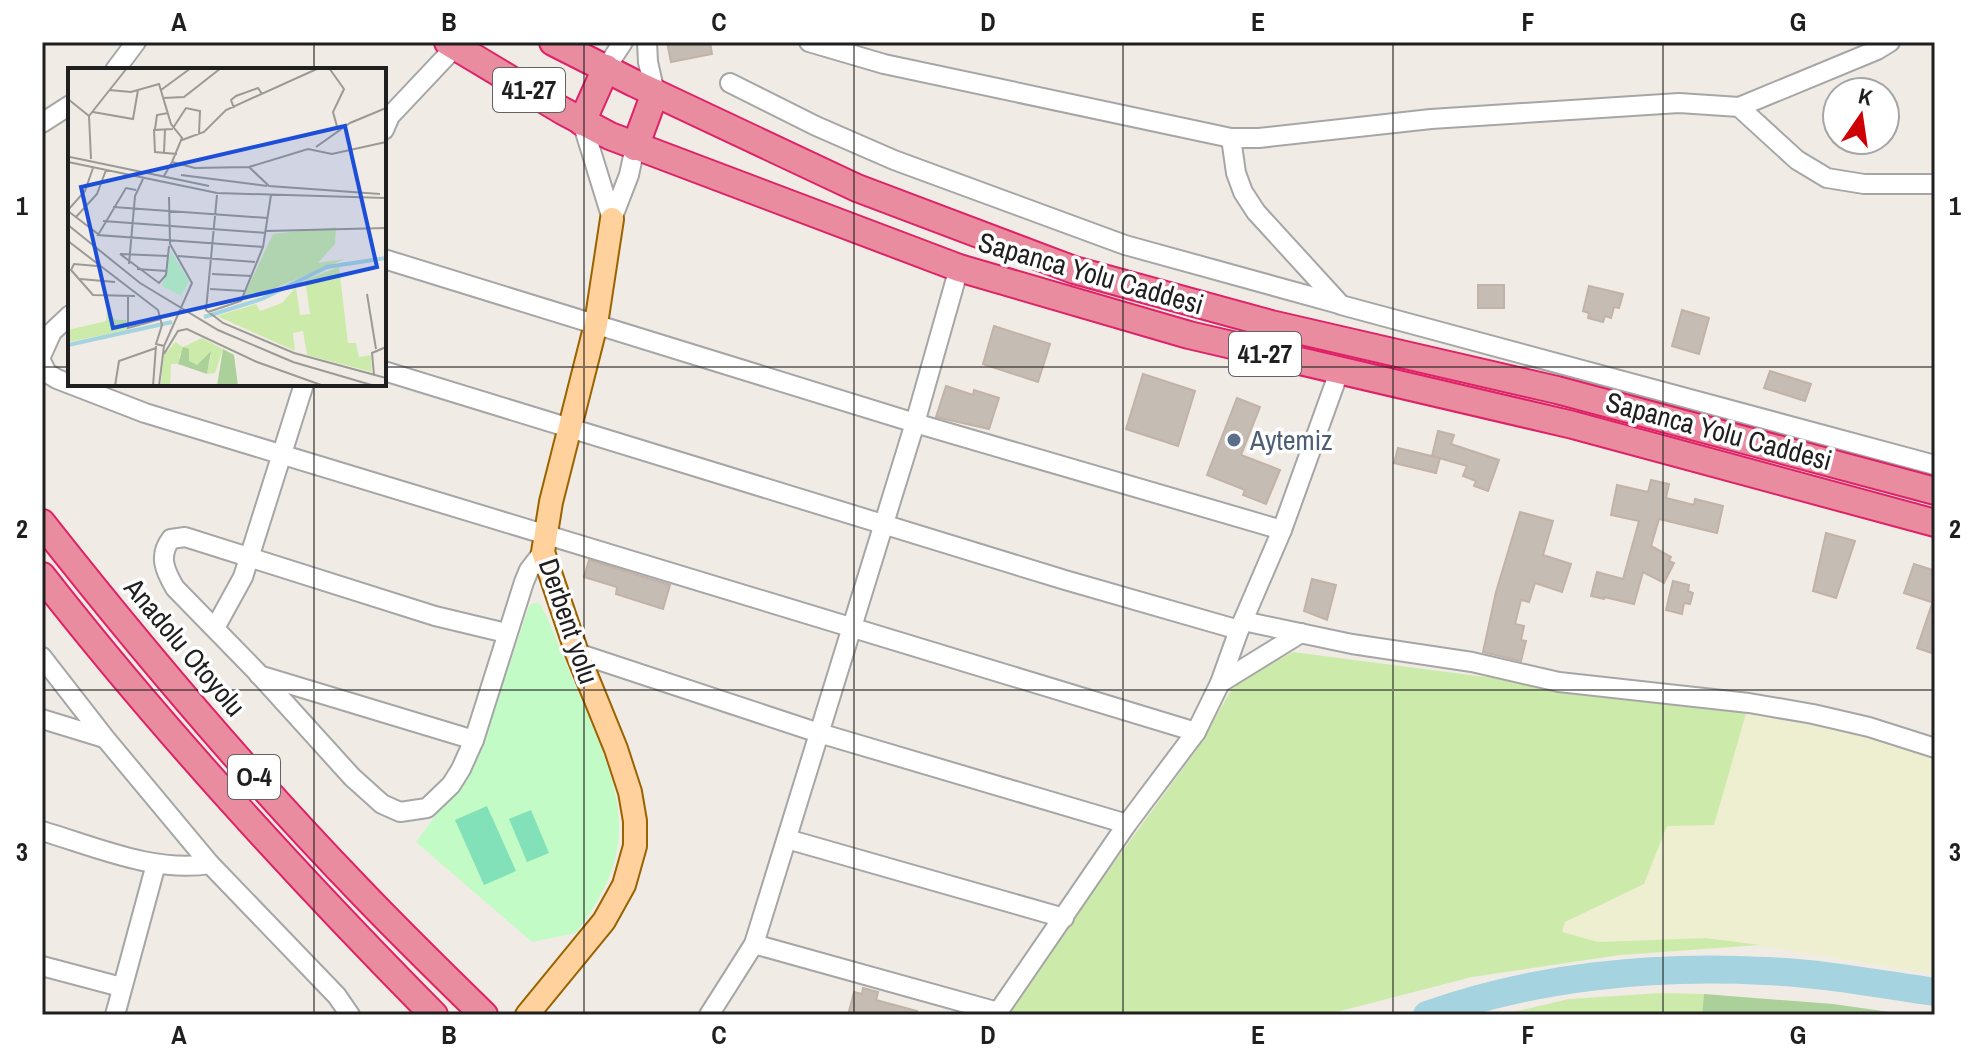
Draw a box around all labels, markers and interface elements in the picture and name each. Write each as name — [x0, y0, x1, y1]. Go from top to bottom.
text: A — [171, 4, 187, 39]
text: B — [441, 4, 457, 39]
text: C — [711, 4, 727, 39]
text: D — [980, 4, 996, 39]
text: E — [1251, 4, 1265, 39]
text: F — [1521, 4, 1535, 39]
text: G — [1790, 4, 1806, 39]
inset map — [68, 68, 386, 386]
road number: 41-27 — [493, 68, 565, 112]
north arrow — [1821, 76, 1901, 156]
text: K — [1856, 80, 1875, 113]
text: 1 — [16, 188, 28, 223]
text: 1 — [1949, 188, 1961, 223]
street label: Sapanca Yolu Caddesi — [974, 223, 1208, 323]
road number: 41-27 — [1229, 332, 1301, 376]
street label: Sapanca Yolu Caddesi — [1602, 383, 1836, 479]
place label: Aytemiz — [1249, 421, 1333, 459]
marker: Aytemiz — [1225, 431, 1243, 449]
text: 2 — [16, 511, 28, 546]
text: 2 — [1949, 511, 1961, 546]
street label: Derbent yolu — [530, 553, 608, 689]
street label: Anadolu Otoyolu — [115, 569, 254, 724]
road number: O-4 — [228, 755, 280, 799]
text: 3 — [16, 834, 28, 869]
text: 3 — [1949, 834, 1961, 869]
text: A — [171, 1017, 187, 1052]
text: B — [441, 1017, 457, 1052]
text: C — [711, 1017, 727, 1052]
text: D — [980, 1017, 996, 1052]
text: E — [1251, 1017, 1265, 1052]
text: F — [1521, 1017, 1535, 1052]
text: G — [1790, 1017, 1806, 1052]

